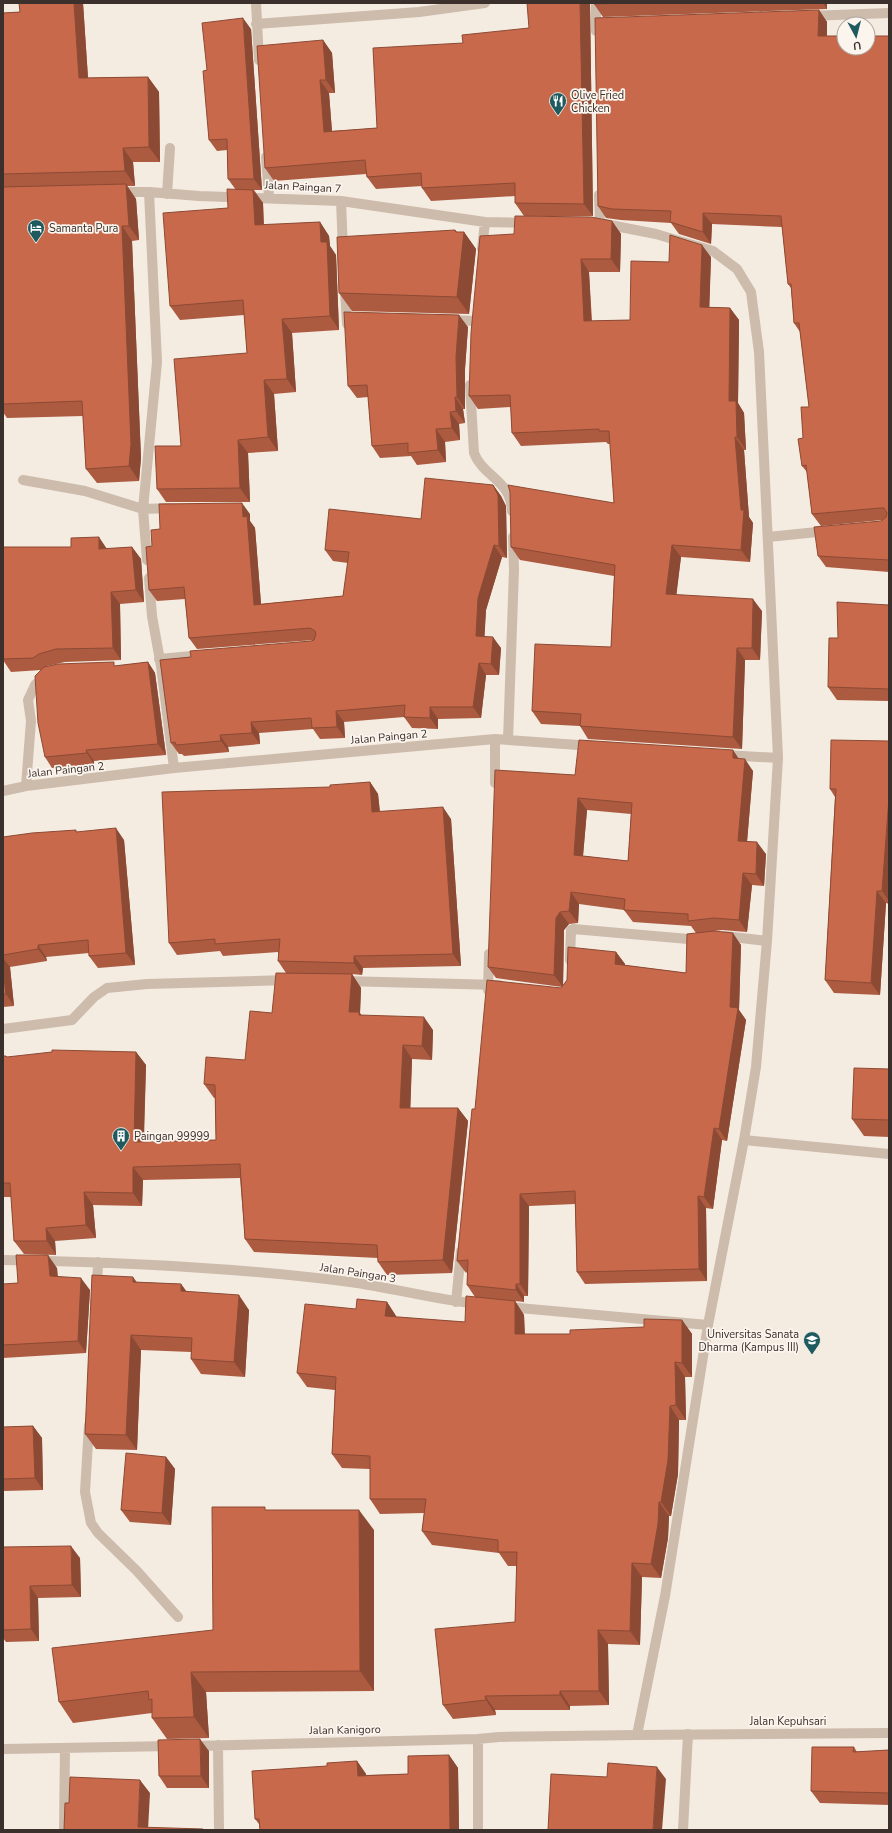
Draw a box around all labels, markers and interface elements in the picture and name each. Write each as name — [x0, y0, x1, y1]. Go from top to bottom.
north arrow — [836, 16, 876, 56]
text: U — [852, 37, 862, 53]
place label: Olive Fried Chicken — [571, 88, 624, 116]
restaurant icon: Olive Fried Chicken — [548, 91, 568, 116]
street label: Jalan Paingan 7 — [263, 177, 342, 197]
hotel icon: Samanta Pura — [26, 218, 46, 243]
place label: Samanta Pura — [49, 221, 119, 236]
street label: Jalan Paingan 2 — [349, 726, 428, 748]
street label: Jalan Paingan 2 — [26, 759, 105, 782]
building icon: Paingan 99999 — [111, 1126, 131, 1151]
place label: Paingan 99999 — [134, 1129, 210, 1144]
street label: Jalan Paingan 3 — [318, 1259, 397, 1286]
place label: Universitas Sanata Dharma (Kampus III) — [699, 1327, 799, 1355]
school or university icon: Universitas Sanata Dharma (Kampus III) — [802, 1330, 822, 1355]
street label: Jalan Kepuhsari — [749, 1714, 826, 1729]
street label: Jalan Kanigoro — [308, 1722, 381, 1738]

